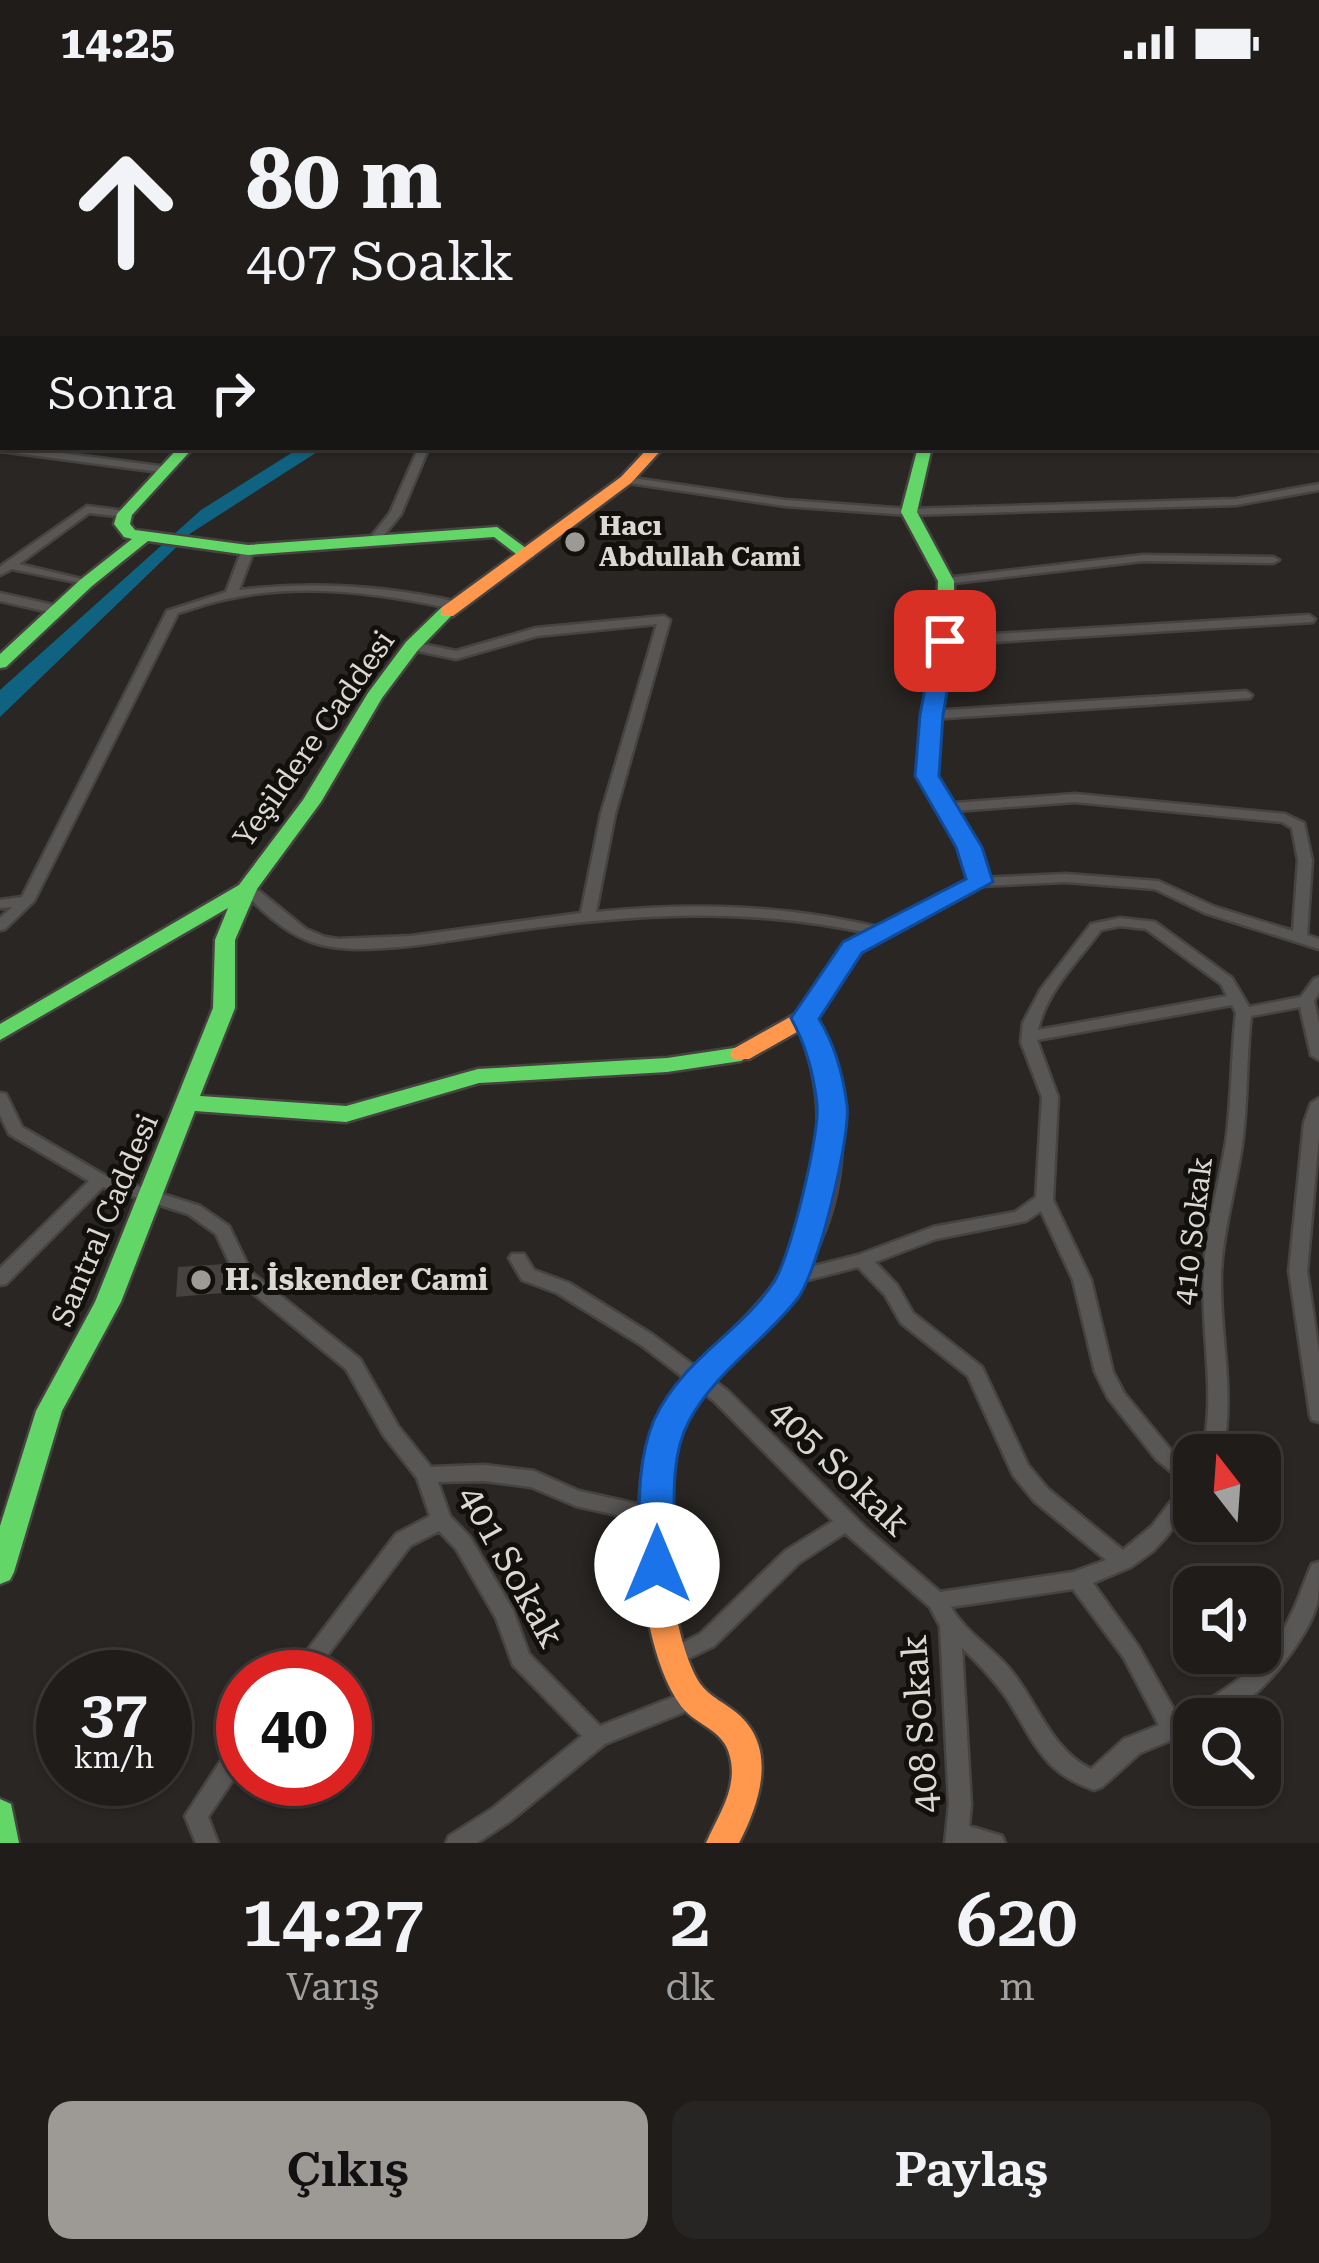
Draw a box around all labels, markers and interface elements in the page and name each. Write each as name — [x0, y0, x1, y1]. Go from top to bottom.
text: 14:25 — [60, 16, 175, 69]
text: 80 m — [246, 130, 442, 228]
icon: ahead — [48, 132, 204, 288]
text: 407 Soakk — [246, 230, 514, 293]
icon: right — [200, 360, 266, 426]
text: Sonra — [48, 367, 176, 420]
place label: Hacı Abdullah Cami — [599, 510, 801, 573]
marker: Hacı Abdullah Cami — [562, 529, 588, 555]
pin — [894, 590, 996, 692]
icon: arrive — [912, 608, 978, 674]
street label: Yeşildere Caddesi — [226, 624, 401, 854]
street label: Santral Caddesi — [44, 1108, 165, 1331]
street label: 410 Sokak — [1166, 1155, 1219, 1307]
place label: H. İskender Cami — [225, 1261, 488, 1297]
marker: H. İskender Cami — [188, 1267, 214, 1293]
street label: 405 Sokak — [760, 1391, 918, 1545]
north arrow — [1173, 1434, 1281, 1542]
map controls — [1173, 1434, 1281, 1806]
street label: 401 Sokak — [449, 1478, 573, 1655]
position arrow — [594, 1502, 720, 1628]
button: sound — [1173, 1566, 1281, 1674]
street label: 408 Sokak — [893, 1633, 947, 1814]
speed limit sign: 40 — [216, 1650, 372, 1806]
text: 37 — [80, 1677, 148, 1748]
button: search — [1173, 1698, 1281, 1806]
text: km/h — [74, 1740, 154, 1775]
text: 14:27 — [241, 1879, 424, 1964]
text: 2 — [670, 1879, 710, 1964]
text: 620 — [957, 1879, 1078, 1964]
text: Varış — [286, 1964, 379, 2010]
text: dk — [665, 1964, 715, 2010]
text: m — [999, 1964, 1035, 2010]
button: Çıkış — [48, 2101, 648, 2239]
button: Paylaş — [672, 2101, 1271, 2239]

